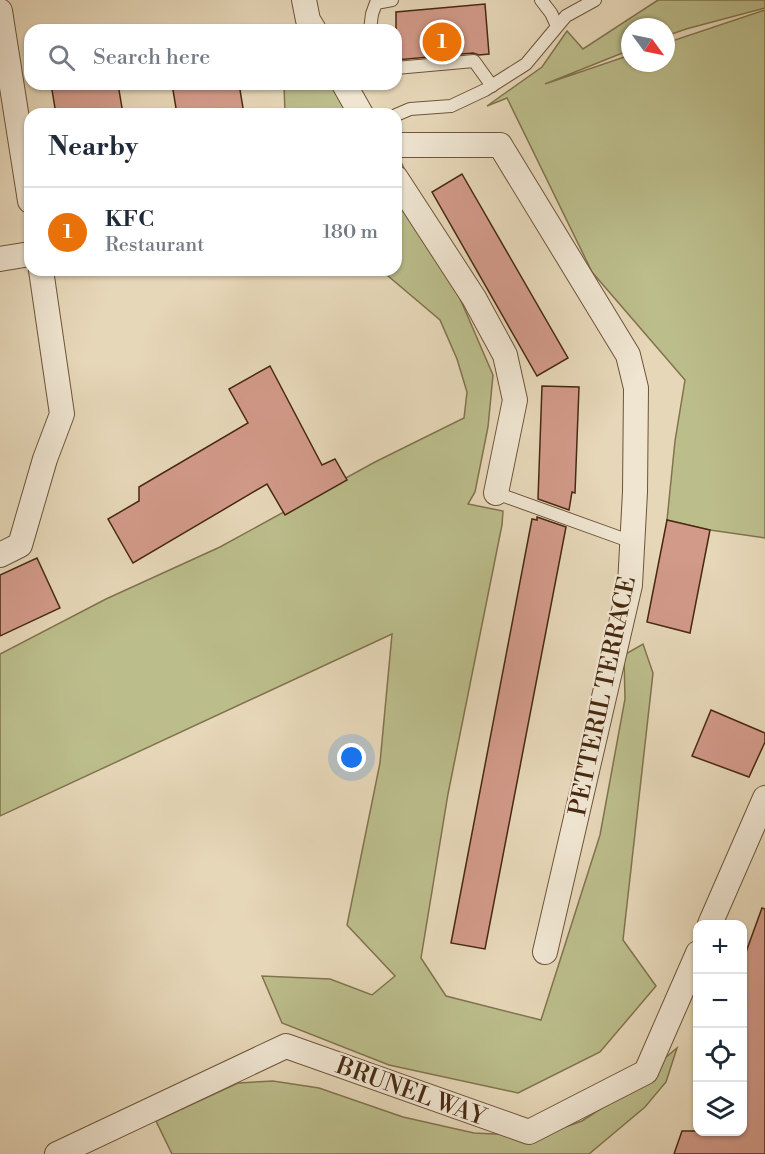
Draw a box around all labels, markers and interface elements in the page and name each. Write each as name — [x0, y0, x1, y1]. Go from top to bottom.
north arrow — [621, 18, 675, 72]
pin: 1 — [422, 20, 462, 64]
search box — [24, 24, 402, 90]
icon: search — [45, 41, 78, 74]
text: Search here — [93, 44, 210, 71]
text: Nearby — [48, 131, 138, 163]
text: KFC — [105, 206, 154, 233]
text: 1 — [63, 220, 72, 245]
text: 180 m — [323, 220, 378, 245]
text: Restaurant — [105, 233, 204, 258]
street label: PETTERIL TERRACE — [563, 574, 643, 819]
your location — [337, 743, 366, 772]
map controls — [693, 920, 747, 1136]
button: + — [693, 920, 747, 974]
button: − — [693, 974, 747, 1028]
button: locate — [693, 1028, 747, 1082]
street label: BRUNEL WAY — [331, 1051, 491, 1133]
button: layers — [693, 1082, 747, 1136]

